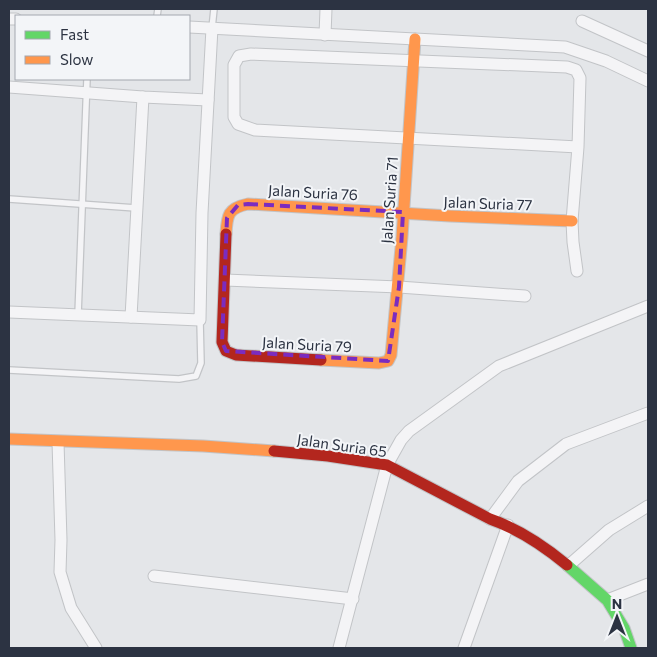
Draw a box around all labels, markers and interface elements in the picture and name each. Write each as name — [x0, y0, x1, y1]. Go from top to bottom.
legend — [15, 15, 190, 80]
text: Fast — [60, 25, 89, 43]
text: Slow — [60, 50, 93, 68]
street label: Jalan Suria 71 — [377, 156, 401, 244]
street label: Jalan Suria 76 — [268, 181, 358, 203]
street label: Jalan Suria 77 — [443, 192, 533, 214]
street label: Jalan Suria 79 — [262, 333, 352, 355]
street label: Jalan Suria 65 — [296, 430, 388, 460]
north arrow — [592, 592, 642, 642]
text: N — [612, 595, 622, 612]

